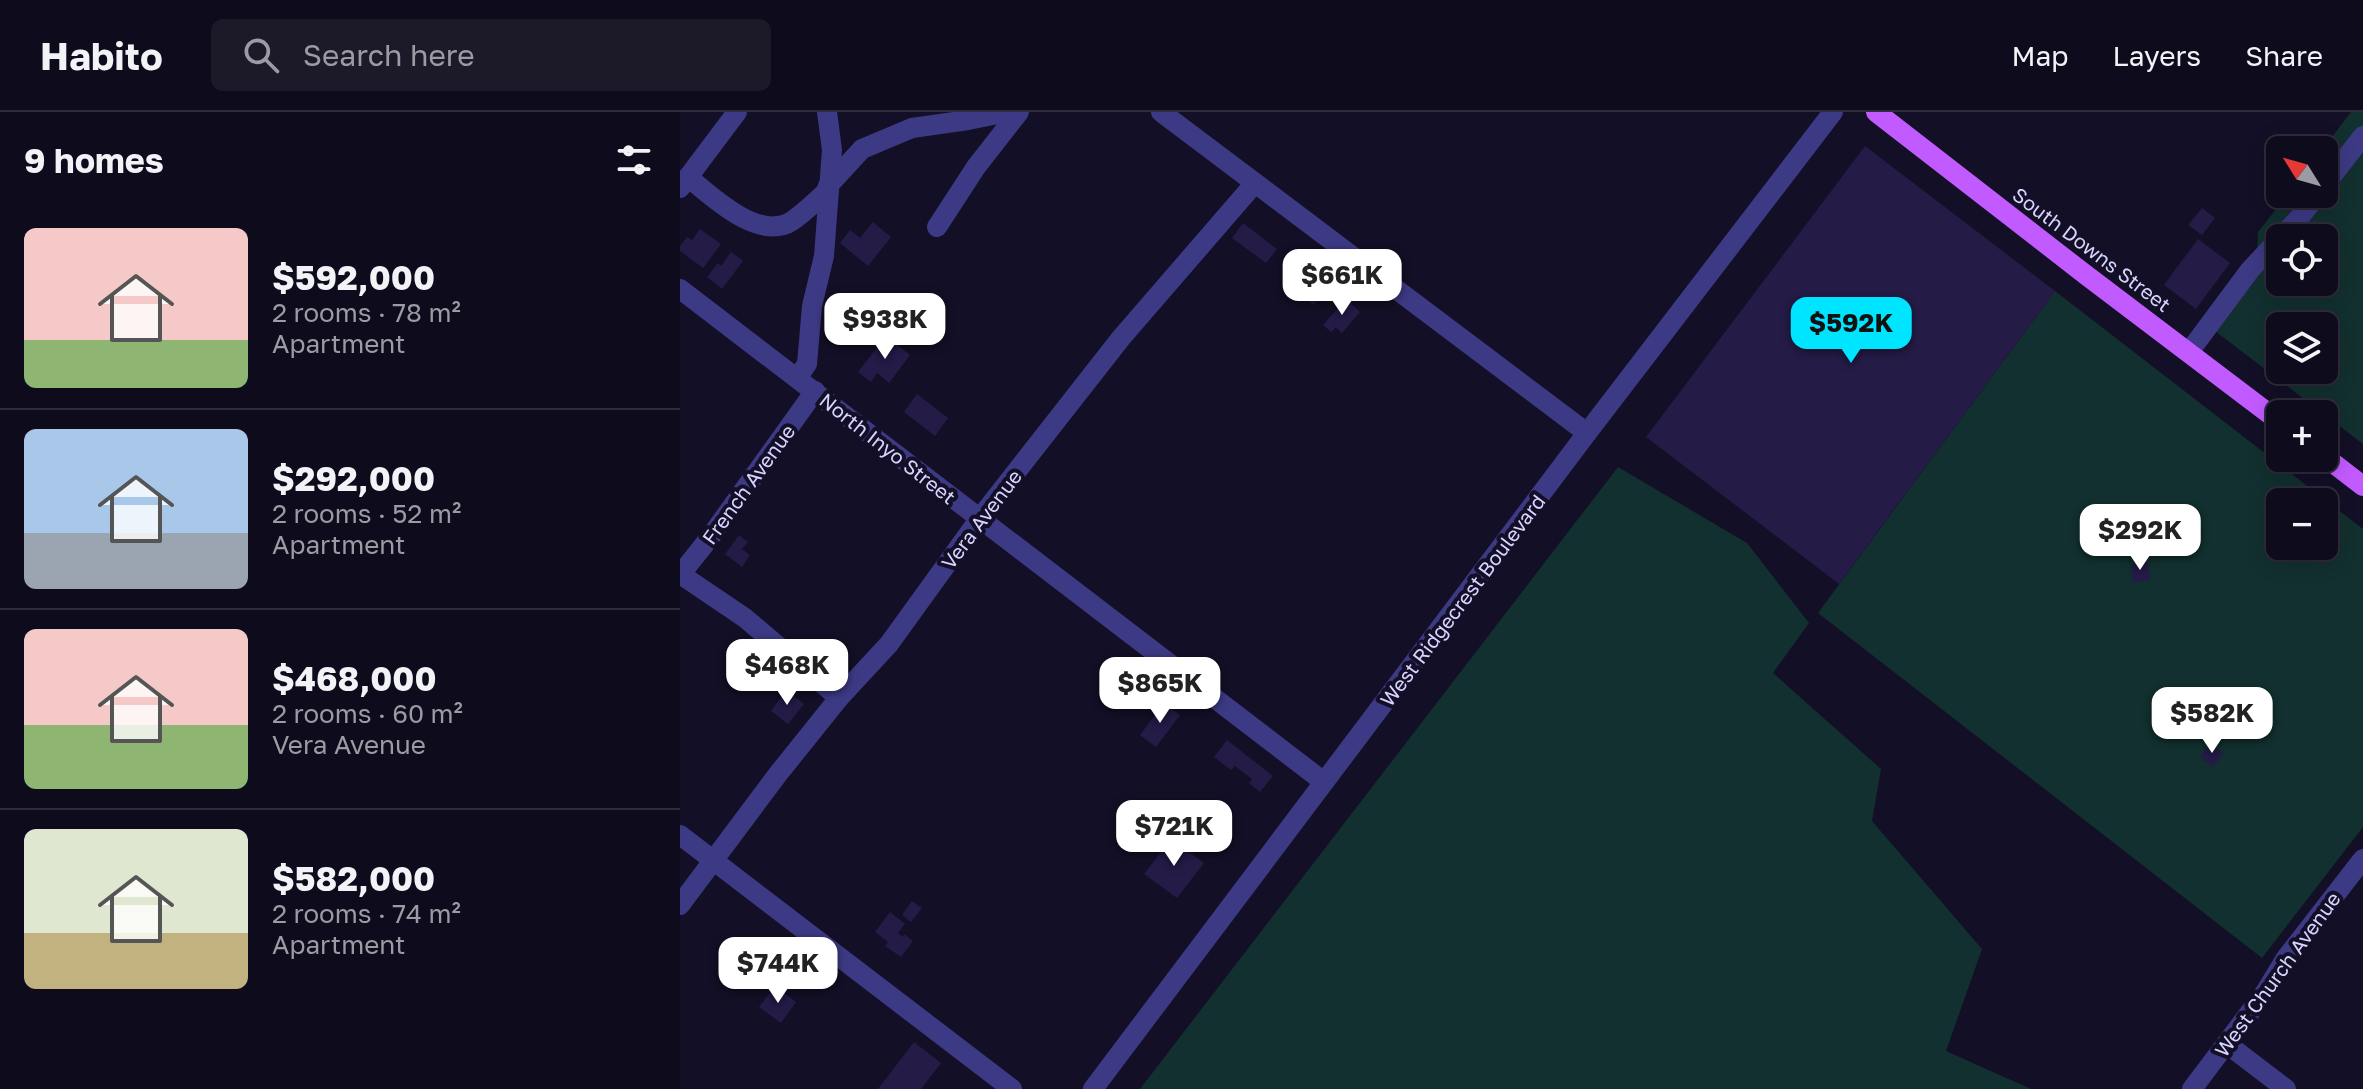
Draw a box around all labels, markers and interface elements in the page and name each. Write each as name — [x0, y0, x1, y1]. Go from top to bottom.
search box — [211, 19, 771, 91]
text: Habito — [40, 33, 163, 78]
icon: search — [239, 33, 283, 77]
text: Search here — [303, 37, 475, 73]
text: Map — [2011, 39, 2069, 72]
text: Layers — [2113, 39, 2201, 72]
text: Share — [2245, 39, 2323, 72]
north arrow — [2266, 136, 2338, 208]
map controls — [2266, 136, 2338, 560]
icon: filters — [612, 138, 656, 182]
text: 9 homes — [24, 140, 164, 180]
street label: South Downs Street — [2008, 182, 2176, 316]
button: locate — [2266, 224, 2338, 296]
pin: $661K — [1286, 249, 1398, 317]
text: $592,000 — [272, 257, 435, 297]
text: $661K — [1301, 259, 1383, 290]
icon: home — [88, 260, 184, 356]
pin: $938K — [829, 293, 941, 361]
text: 2 rooms · 78 m² — [272, 297, 461, 328]
pin: $592K — [1795, 297, 1907, 365]
text: $938K — [842, 303, 928, 334]
text: $592K — [1809, 307, 1893, 338]
button: layers — [2266, 312, 2338, 384]
text: Apartment — [272, 328, 405, 359]
street label: North Inyo Street — [815, 387, 961, 509]
button: + — [2266, 400, 2338, 472]
street label: French Avenue — [696, 419, 800, 549]
text: $292,000 — [272, 458, 435, 498]
icon: home — [88, 461, 184, 557]
street label: Vera Avenue — [936, 465, 1026, 573]
button: − — [2266, 488, 2338, 560]
street label: West Ridgecrest Boulevard — [1374, 489, 1550, 711]
text: 2 rooms · 52 m² — [272, 498, 461, 529]
pin: $292K — [2084, 504, 2196, 572]
text: $292K — [2098, 514, 2182, 545]
text: Apartment — [272, 529, 405, 560]
pin: $468K — [731, 639, 843, 707]
text: $468K — [744, 649, 830, 680]
pin: $865K — [1104, 657, 1216, 725]
text: $468,000 — [272, 658, 437, 698]
icon: home — [88, 661, 184, 757]
text: $865K — [1117, 667, 1203, 698]
pin: $582K — [2156, 687, 2268, 755]
text: $582K — [2170, 697, 2254, 728]
text: 2 rooms · 60 m² — [272, 698, 463, 729]
text: Vera Avenue — [272, 729, 426, 760]
pin: $721K — [1118, 800, 1230, 868]
text: $721K — [1134, 810, 1214, 841]
text: $582,000 — [272, 858, 435, 898]
icon: home — [88, 861, 184, 957]
street label: West Church Avenue — [2209, 887, 2345, 1061]
text: 2 rooms · 74 m² — [272, 898, 461, 929]
text: Apartment — [272, 929, 405, 960]
pin: $744K — [722, 937, 834, 1005]
text: $744K — [737, 947, 819, 978]

